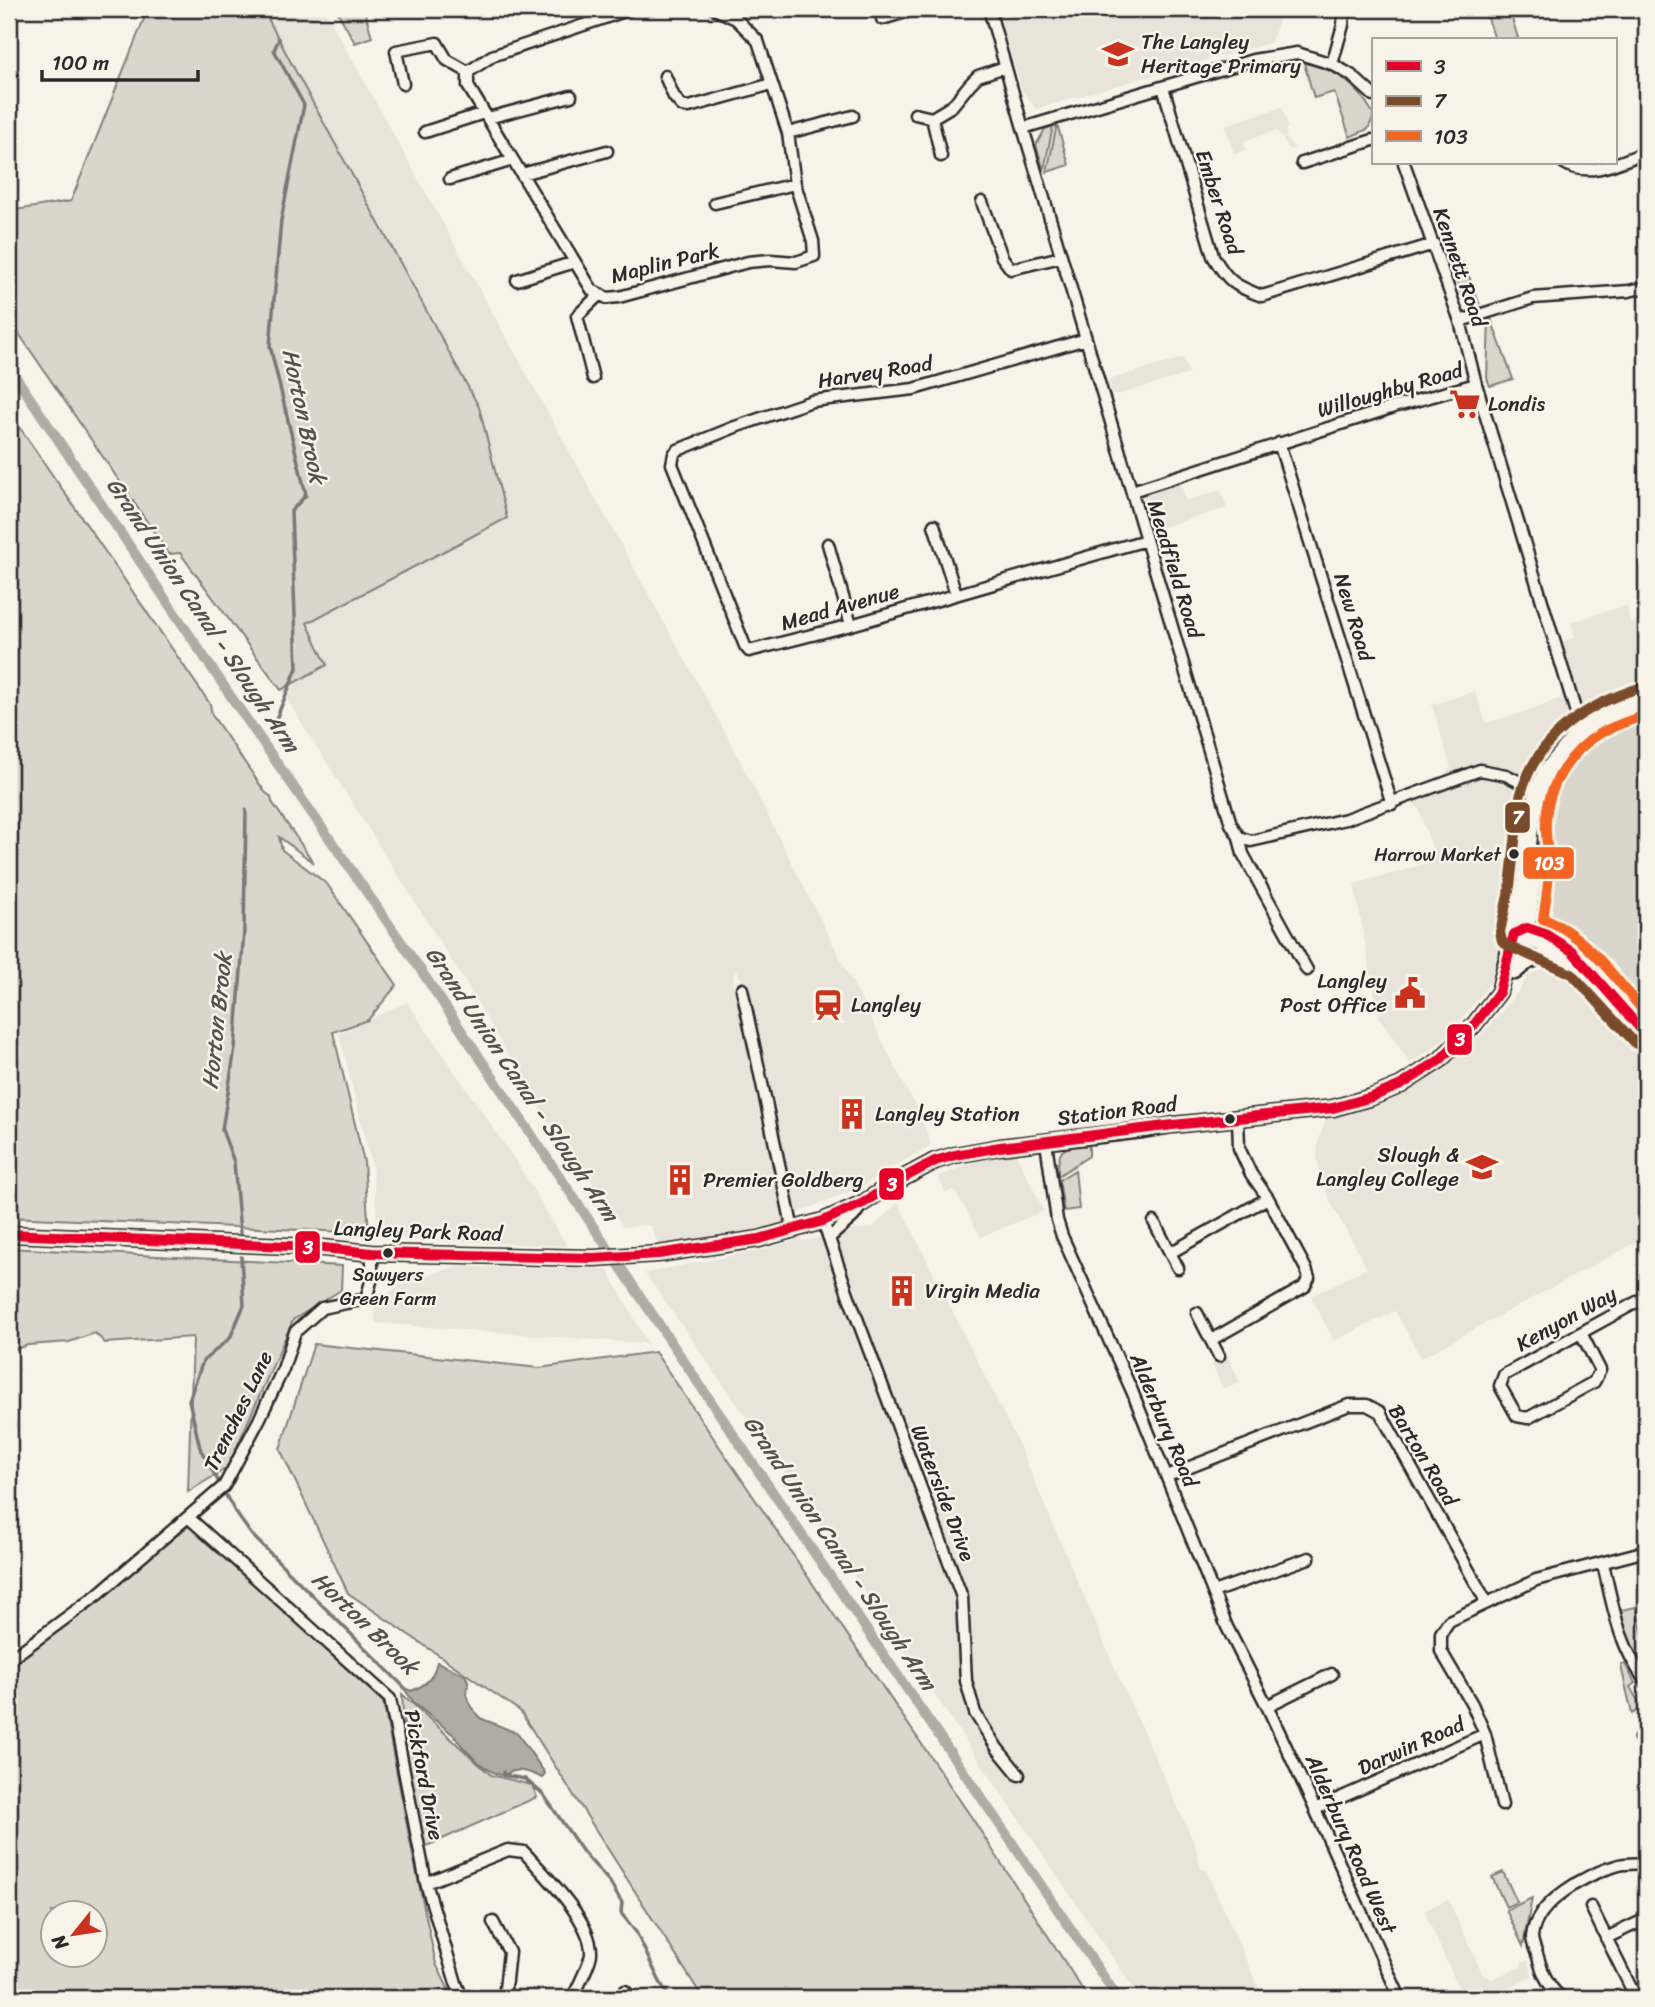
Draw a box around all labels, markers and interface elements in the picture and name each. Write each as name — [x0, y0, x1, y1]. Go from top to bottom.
place label: The Langley Heritage Primary — [1141, 23, 1301, 85]
school or university icon: The Langley Heritage Primary — [1101, 37, 1135, 71]
scale bar — [42, 38, 198, 82]
legend — [1372, 38, 1616, 164]
text: 100 m — [52, 44, 109, 82]
text: 3 — [1434, 48, 1446, 86]
text: 7 — [1434, 82, 1448, 120]
text: 103 — [1434, 118, 1468, 156]
street label: Ember Road — [1184, 144, 1254, 261]
street label: Kennett Road — [1422, 202, 1499, 334]
street label: Maplin Park — [607, 231, 723, 295]
street label: Harvey Road — [815, 344, 937, 400]
water label: Horton Brook — [270, 345, 339, 490]
street label: Willoughby Road — [1313, 351, 1469, 429]
place label: Londis — [1488, 385, 1546, 423]
supermarket icon: Londis — [1448, 387, 1482, 421]
water label: Grand Union Canal - Slough Arm — [95, 469, 312, 763]
street label: Meadfield Road — [1136, 495, 1215, 645]
street label: New Road — [1323, 568, 1386, 668]
street label: Mead Avenue — [776, 572, 904, 642]
line badge: 7 — [1504, 801, 1531, 834]
text: 7 — [1513, 801, 1526, 834]
place label: Harrow Market — [1374, 838, 1502, 871]
line badge: 103 — [1522, 846, 1575, 880]
marker: Harrow Market — [1507, 847, 1521, 861]
text: 103 — [1534, 847, 1565, 880]
water label: Grand Union Canal - Slough Arm — [414, 938, 631, 1232]
water label: Horton Brook — [189, 948, 245, 1091]
place label: Langley Post Office — [1280, 962, 1387, 1024]
public building icon: Langley Post Office — [1393, 976, 1427, 1010]
place label: Langley — [851, 986, 921, 1024]
station icon: Langley — [811, 988, 845, 1022]
line badge: 3 — [1446, 1023, 1473, 1056]
text: 3 — [1454, 1023, 1466, 1056]
street label: Station Road — [1055, 1085, 1181, 1137]
place label: Langley Station — [875, 1095, 1019, 1133]
building icon: Langley Station — [835, 1097, 869, 1131]
unlabelled marker — [1223, 1112, 1237, 1126]
place label: Slough & Langley College — [1316, 1136, 1459, 1198]
school or university icon: Slough & Langley College — [1465, 1150, 1499, 1184]
place label: Premier Goldberg — [703, 1161, 864, 1199]
building icon: Premier Goldberg — [663, 1163, 697, 1197]
line badge: 3 — [878, 1167, 905, 1201]
text: 3 — [886, 1168, 898, 1201]
street label: Langley Park Road — [333, 1209, 505, 1253]
line badge: 3 — [294, 1230, 321, 1264]
text: 3 — [302, 1231, 314, 1264]
marker: Sawyers Green Farm — [381, 1246, 395, 1260]
place label: Sawyers Green Farm — [340, 1258, 437, 1315]
place label: Virgin Media — [925, 1272, 1040, 1310]
building icon: Virgin Media — [885, 1274, 919, 1308]
street label: Kenyon Way — [1508, 1275, 1624, 1363]
street label: Trenches Lane — [192, 1344, 284, 1478]
street label: Alderbury Road — [1118, 1346, 1210, 1495]
street label: Barton Road — [1377, 1396, 1470, 1515]
water label: Grand Union Canal - Slough Arm — [732, 1407, 949, 1701]
street label: Waterside Drive — [899, 1419, 987, 1567]
water label: Horton Brook — [302, 1561, 430, 1687]
street label: Darwin Road — [1351, 1705, 1472, 1786]
street label: Pickford Drive — [393, 1706, 455, 1844]
street label: Alderbury Road West — [1294, 1747, 1408, 1941]
north arrow — [38, 1898, 108, 1968]
text: N — [42, 1928, 78, 1957]

